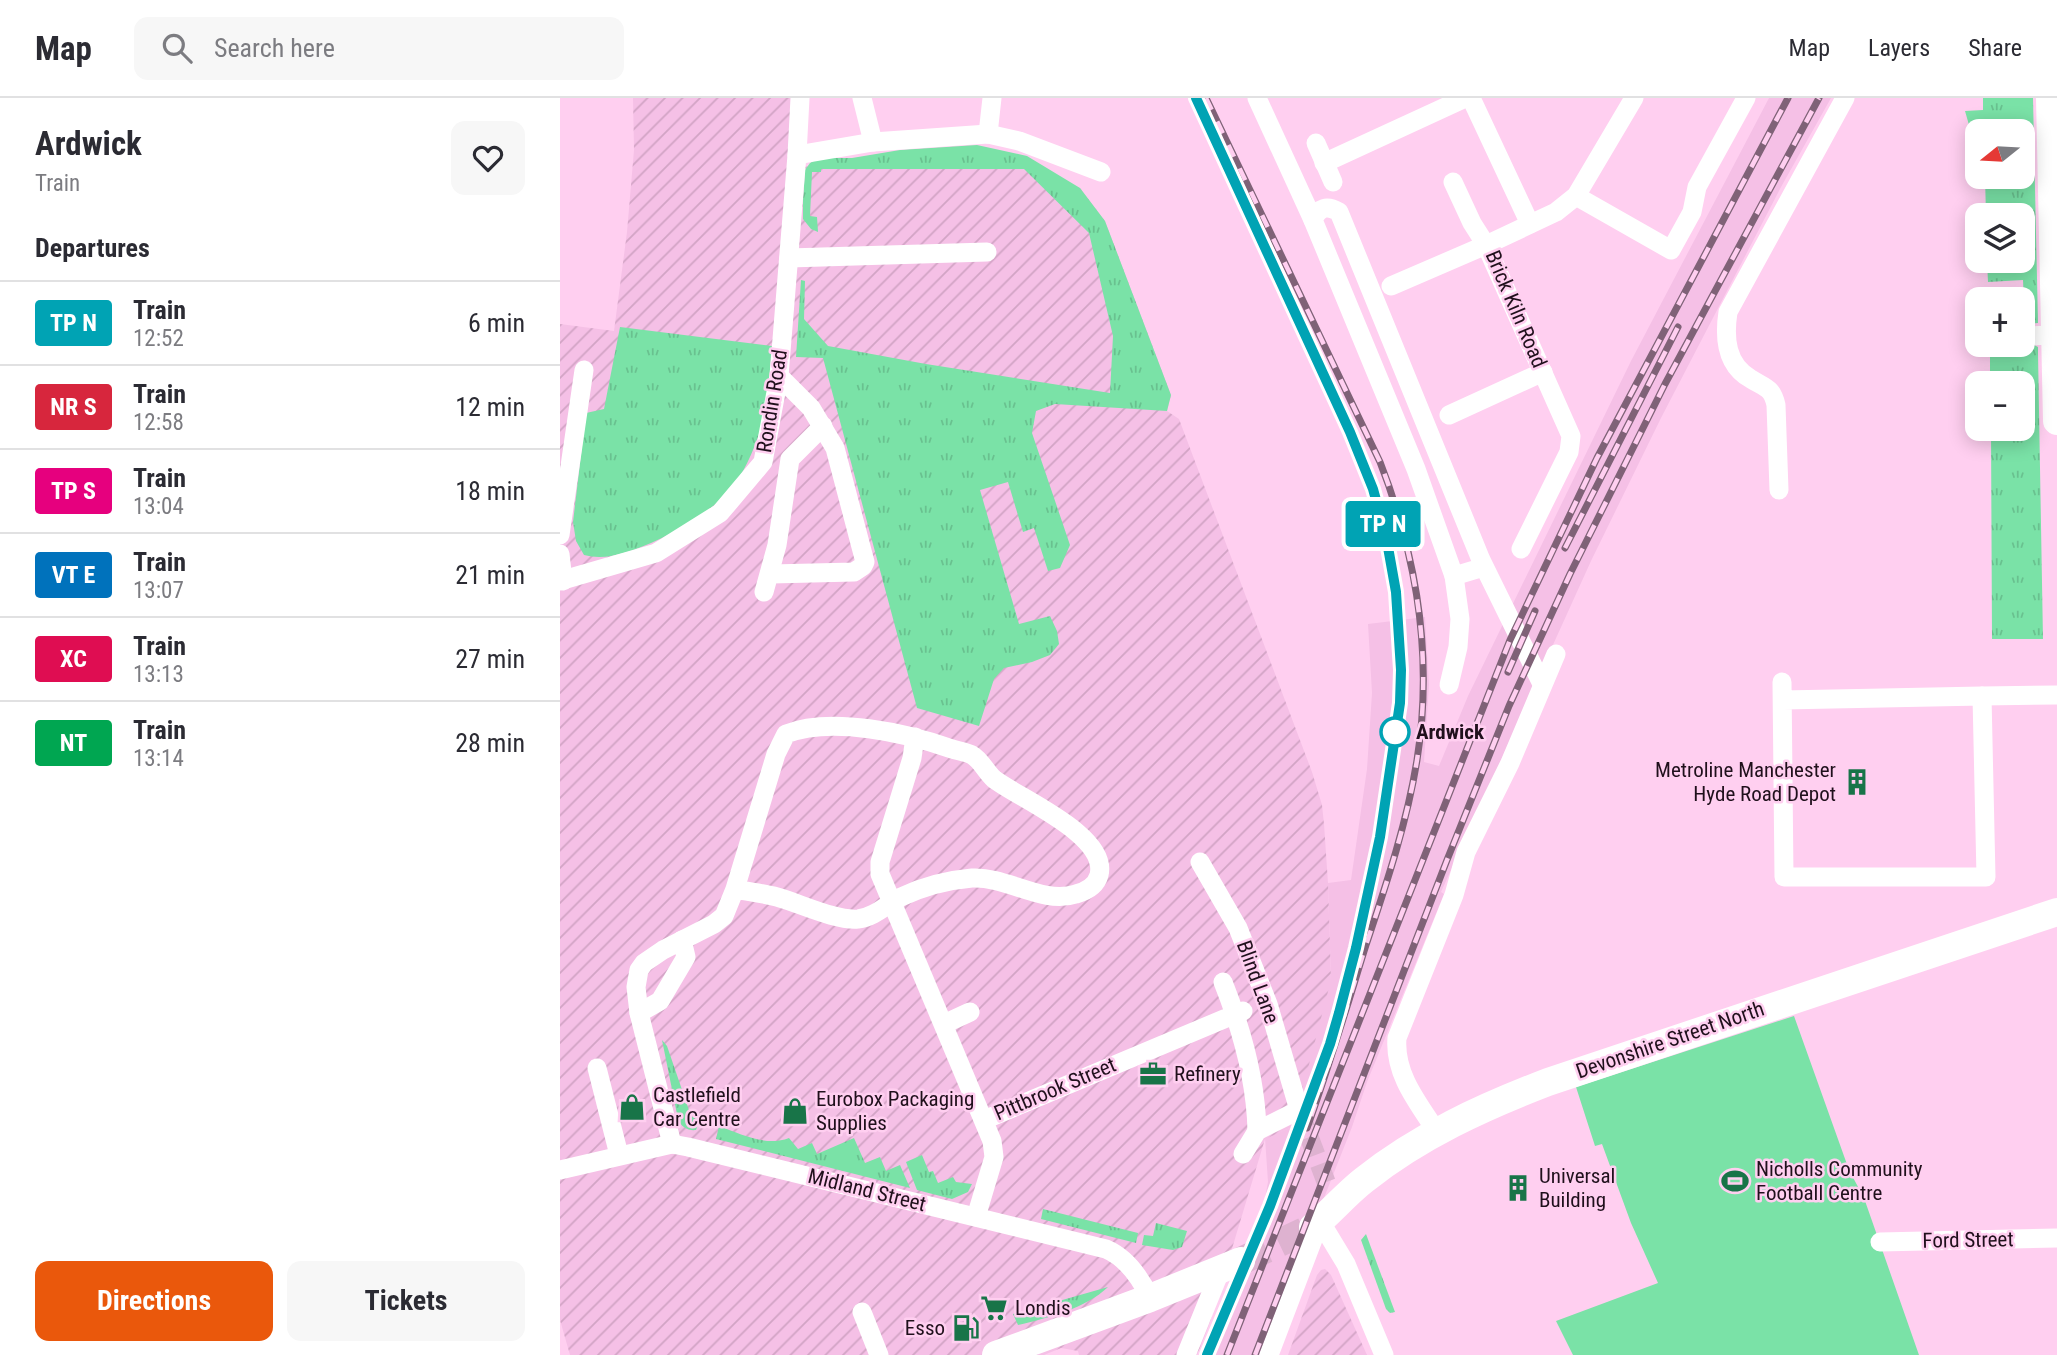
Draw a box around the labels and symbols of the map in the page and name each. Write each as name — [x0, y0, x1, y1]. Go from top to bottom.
north arrow — [1965, 119, 2035, 189]
street label: Brick Kiln Road — [1481, 247, 1551, 371]
street label: Rondin Road — [752, 348, 792, 454]
line badge: TP N — [1334, 501, 1432, 547]
marker: Ardwick — [1380, 717, 1410, 747]
place label: Ardwick — [1416, 720, 1485, 744]
place label: Metroline Manchester Hyde Road Depot — [1655, 758, 1836, 806]
building icon: Metroline Manchester Hyde Road Depot — [1842, 767, 1872, 797]
street label: Blind Lane — [1232, 937, 1284, 1027]
street label: Devonshire Street North — [1573, 997, 1767, 1083]
street label: Pittbrook Street — [990, 1053, 1120, 1125]
office icon: Refinery — [1138, 1059, 1168, 1089]
place label: Refinery — [1174, 1062, 1241, 1086]
place label: Castlefield Car Centre — [653, 1083, 741, 1131]
place label: Eurobox Packaging Supplies — [816, 1087, 974, 1135]
shop icon: Castlefield Car Centre — [617, 1092, 647, 1122]
shop icon: Eurobox Packaging Supplies — [780, 1096, 810, 1126]
place label: Nicholls Community Football Centre — [1756, 1157, 1923, 1205]
street label: Midland Street — [806, 1164, 928, 1216]
place label: Universal Building — [1539, 1164, 1615, 1212]
sports icon: Nicholls Community Football Centre — [1720, 1166, 1750, 1196]
building icon: Universal Building — [1503, 1173, 1533, 1203]
street label: Ford Street — [1922, 1227, 2014, 1253]
supermarket icon: Londis — [979, 1293, 1009, 1323]
place label: Londis — [1015, 1296, 1071, 1320]
fuel station icon: Esso — [951, 1313, 981, 1343]
place label: Esso — [905, 1316, 945, 1340]

